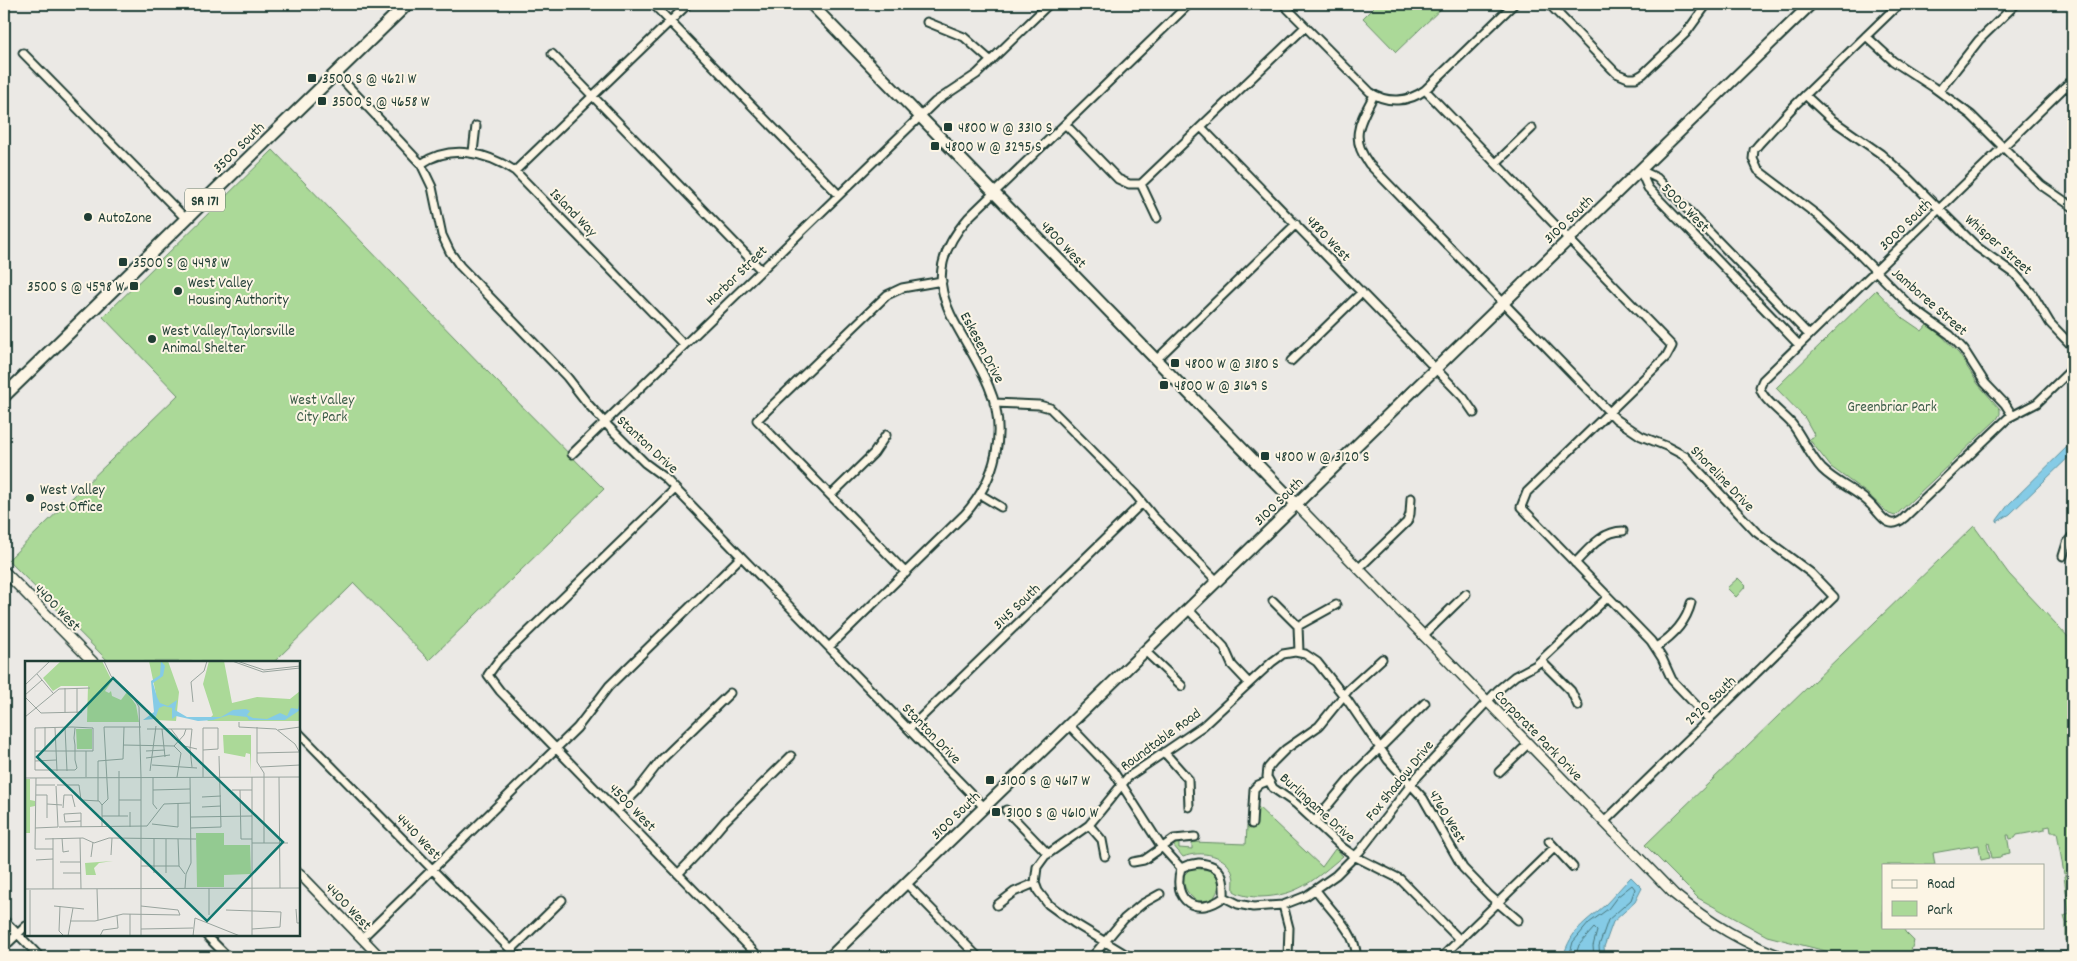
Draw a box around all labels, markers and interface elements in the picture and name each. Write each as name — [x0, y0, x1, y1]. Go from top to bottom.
place label: 3500 S @ 4621 W — [322, 69, 417, 91]
marker: 3500 S @ 4621 W — [306, 72, 318, 84]
place label: 3500 S @ 4658 W — [332, 92, 430, 114]
marker: 3500 S @ 4658 W — [316, 95, 328, 107]
street label: 3500 South — [208, 118, 271, 179]
place label: 4800 W @ 3310 S — [958, 118, 1052, 140]
marker: 4800 W @ 3310 S — [942, 121, 954, 133]
place label: 4800 W @ 3295 S — [945, 137, 1042, 159]
marker: 4800 W @ 3295 S — [929, 140, 941, 152]
street label: 5000 West — [1655, 178, 1714, 239]
street label: Island Way — [544, 184, 602, 244]
road number: SR 171 — [185, 188, 225, 212]
street label: 3100 South — [1539, 191, 1599, 250]
street label: 3000 South — [1875, 194, 1938, 257]
place label: AutoZone — [98, 208, 152, 230]
street label: Whisper Street — [1959, 210, 2037, 282]
marker: AutoZone — [82, 211, 94, 223]
street label: 4880 West — [1300, 211, 1356, 268]
street label: 4800 West — [1034, 216, 1091, 275]
street label: Harbor Street — [701, 241, 774, 312]
place label: 3500 S @ 4498 W — [133, 253, 230, 275]
marker: 3500 S @ 4498 W — [117, 256, 129, 268]
street label: Jamboree Street — [1886, 263, 1972, 342]
place label: West Valley Housing Authority — [188, 273, 289, 312]
place label: 3500 S @ 4598 W — [27, 277, 124, 299]
marker: 3500 S @ 4598 W — [128, 280, 140, 292]
marker: West Valley Housing Authority — [172, 285, 184, 297]
street label: Eskesen Drive — [953, 308, 1009, 388]
place label: West Valley/Taylorsville Animal Shelter — [162, 321, 295, 360]
marker: West Valley/Taylorsville Animal Shelter — [146, 333, 158, 345]
place label: 4800 W @ 3180 S — [1185, 354, 1279, 376]
marker: 4800 W @ 3180 S — [1169, 357, 1181, 369]
place label: 4800 W @ 3169 S — [1174, 376, 1268, 398]
marker: 4800 W @ 3169 S — [1158, 379, 1170, 391]
park label: West Valley City Park — [290, 390, 355, 429]
park label: Greenbriar Park — [1847, 397, 1937, 419]
street label: Stanton Drive — [611, 411, 683, 480]
street label: Shoreline Drive — [1684, 441, 1759, 518]
place label: 4800 W @ 3120 S — [1275, 447, 1369, 469]
marker: 4800 W @ 3120 S — [1259, 450, 1271, 462]
street label: 3100 South — [1249, 473, 1309, 532]
place label: West Valley Post Office — [40, 480, 105, 519]
marker: West Valley Post Office — [24, 492, 36, 504]
street label: 4400 West — [28, 579, 85, 638]
street label: 3145 South — [989, 579, 1046, 636]
inset map — [25, 661, 300, 936]
street label: 2920 South — [1681, 671, 1742, 731]
street label: Corporate Park Drive — [1488, 686, 1587, 787]
street label: Stanton Drive — [896, 699, 966, 770]
street label: Roundtable Road — [1116, 704, 1206, 777]
street label: Fox Shadow Drive — [1361, 736, 1440, 826]
street label: Burlingame Drive — [1274, 768, 1360, 849]
place label: 3100 S @ 4617 W — [1000, 771, 1090, 793]
marker: 3100 S @ 4617 W — [984, 774, 996, 786]
street label: 4500 West — [603, 779, 661, 838]
street label: 3100 South — [926, 787, 986, 846]
street label: 4760 West — [1422, 787, 1471, 848]
place label: 3100 S @ 4610 W — [1006, 803, 1099, 825]
marker: 3100 S @ 4610 W — [990, 806, 1002, 818]
street label: 4440 West — [390, 809, 446, 866]
legend — [1882, 864, 2044, 928]
text: Road — [1927, 874, 1955, 896]
street label: 4400 West — [319, 878, 376, 937]
text: Park — [1927, 900, 1953, 922]

